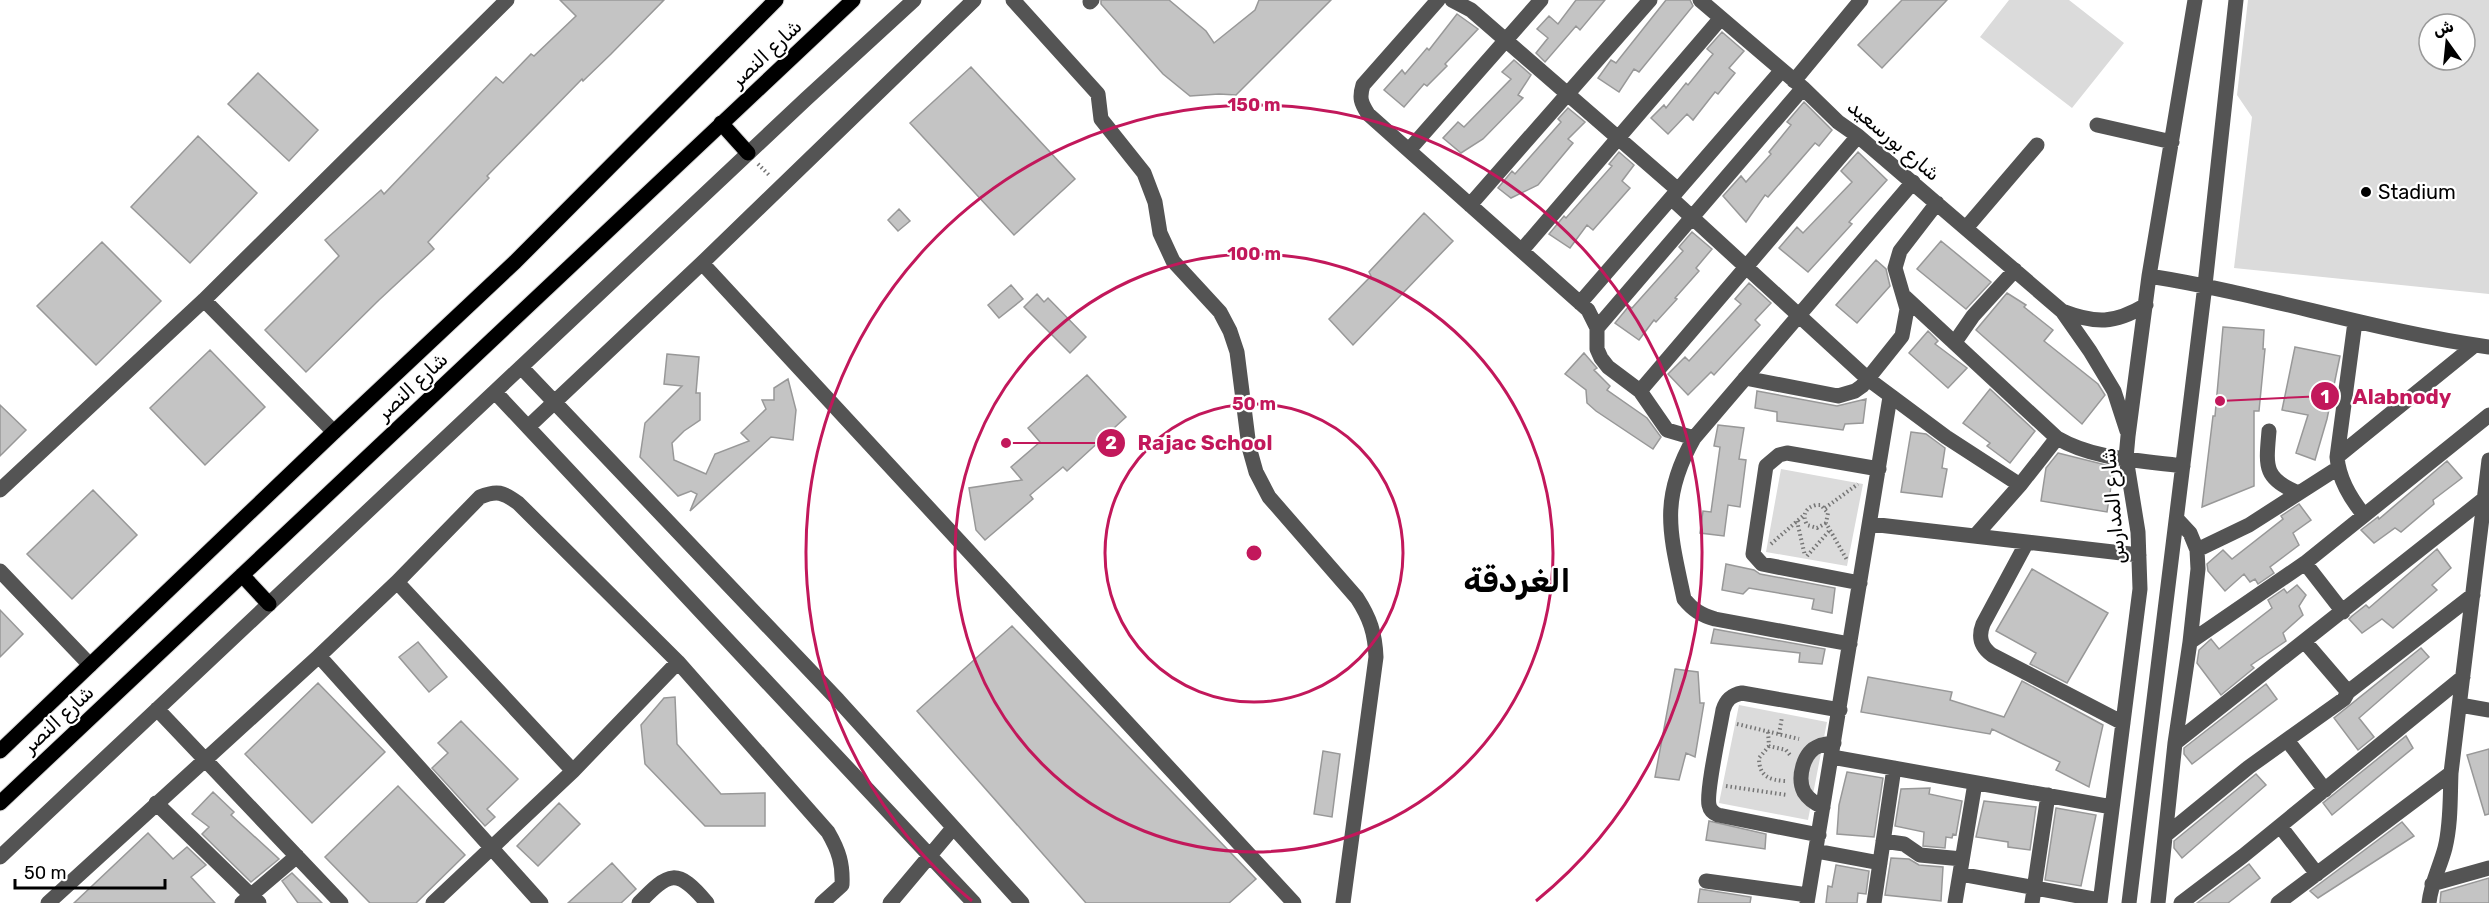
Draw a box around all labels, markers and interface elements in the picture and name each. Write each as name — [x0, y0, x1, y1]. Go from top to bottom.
north arrow — [2417, 12, 2477, 72]
street label: شارع النصر — [725, 14, 808, 94]
text: ش — [2431, 16, 2456, 40]
text: 150 m — [1227, 94, 1281, 116]
street label: شارع بورسعيد — [1841, 94, 1945, 187]
place label: Stadium — [2378, 180, 2456, 204]
marker: Stadium — [2359, 185, 2373, 199]
text: 100 m — [1227, 243, 1281, 265]
street label: شارع النصر — [371, 347, 454, 427]
callout: Alabnody — [2310, 377, 2463, 416]
text: Alabnody — [2353, 384, 2452, 409]
text: 1 — [2321, 386, 2329, 408]
text: 50 m — [1232, 393, 1276, 415]
callout: Rajac School — [1096, 423, 1285, 462]
text: Rajac School — [1138, 430, 1272, 455]
text: 2 — [1105, 432, 1117, 454]
street label: شارع المدارس — [2096, 447, 2132, 565]
centre of rings — [1244, 543, 1264, 563]
district label: الغردقة — [1463, 562, 1571, 600]
street label: شارع النصر — [17, 680, 100, 760]
scale bar — [15, 852, 165, 890]
text: 50 m — [24, 862, 67, 884]

